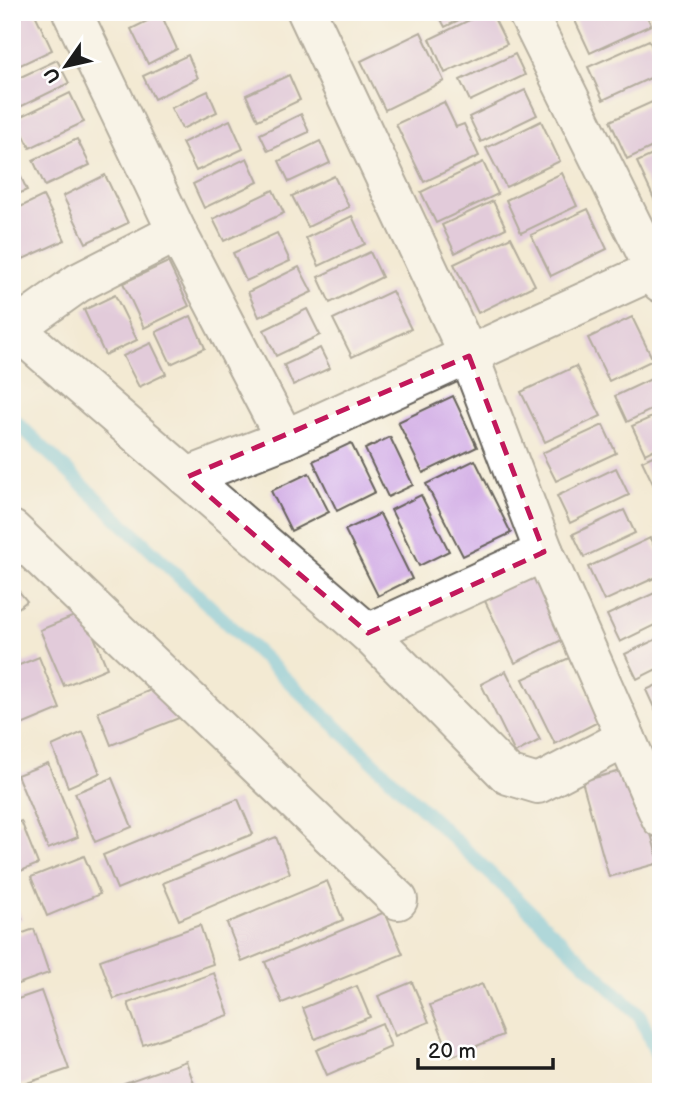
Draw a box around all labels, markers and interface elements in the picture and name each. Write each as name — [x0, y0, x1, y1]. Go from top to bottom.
north arrow — [32, 32, 102, 102]
text: U — [40, 63, 66, 87]
scale bar — [418, 1027, 552, 1071]
text: 20 m — [428, 1039, 476, 1064]

